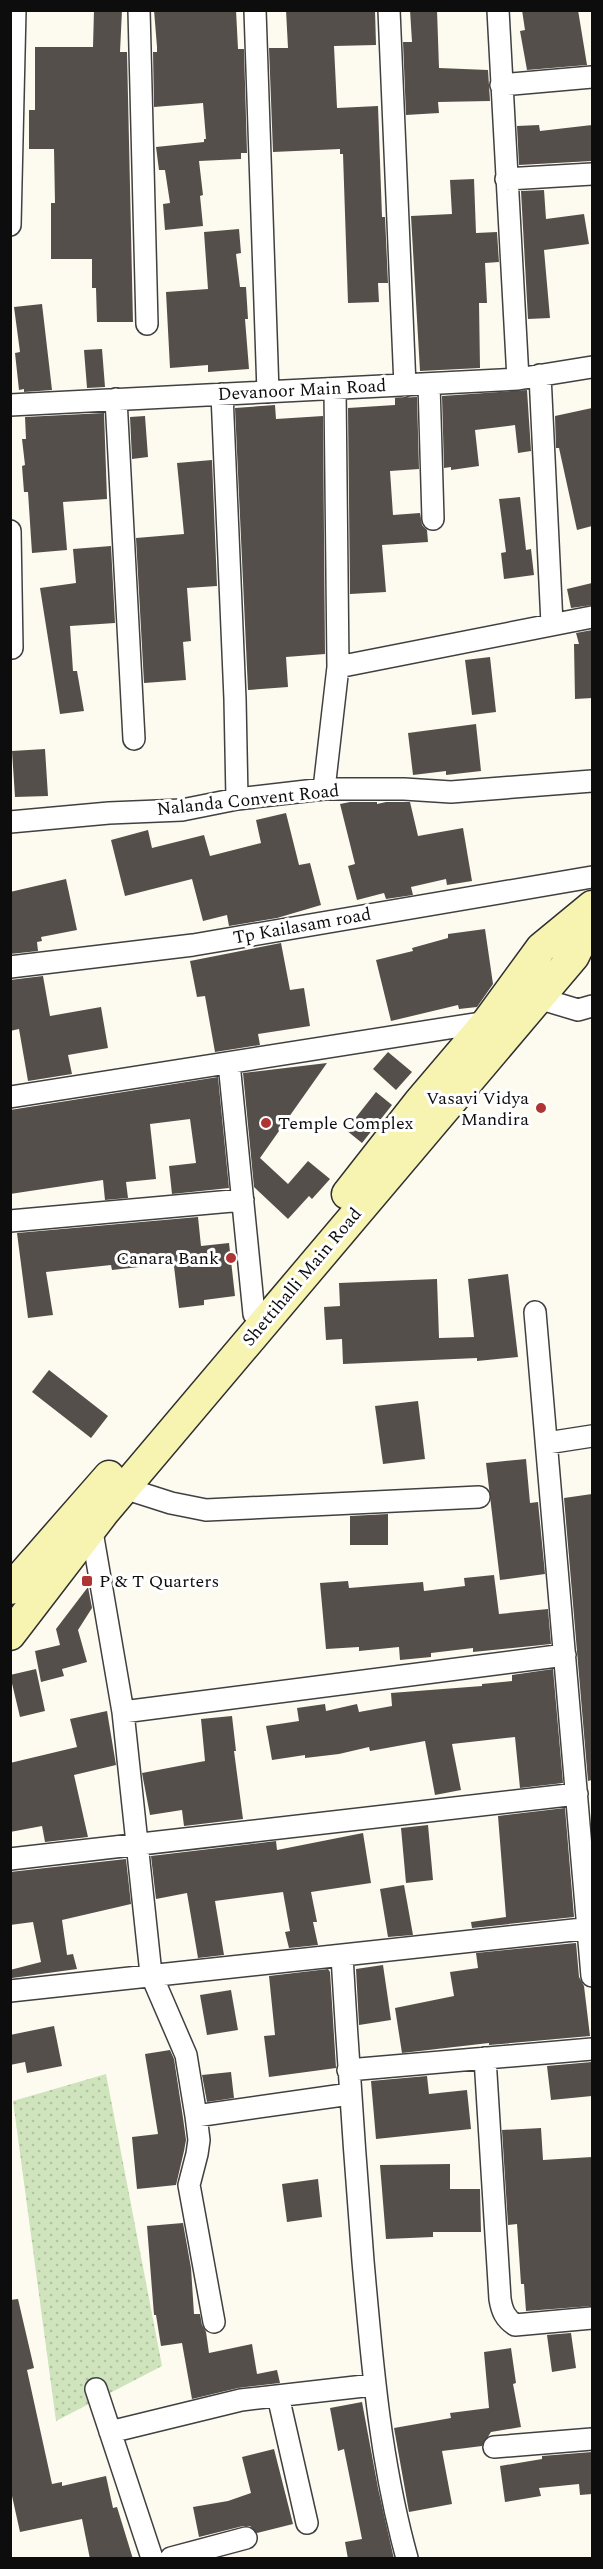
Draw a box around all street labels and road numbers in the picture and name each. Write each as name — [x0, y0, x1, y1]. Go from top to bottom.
street label: Devanoor Main Road — [217, 372, 387, 408]
street label: Nalanda Convent Road — [155, 777, 341, 823]
street label: Tp Kailasam road — [231, 901, 373, 951]
street label: Shettihalli Main Road — [236, 1202, 368, 1352]

